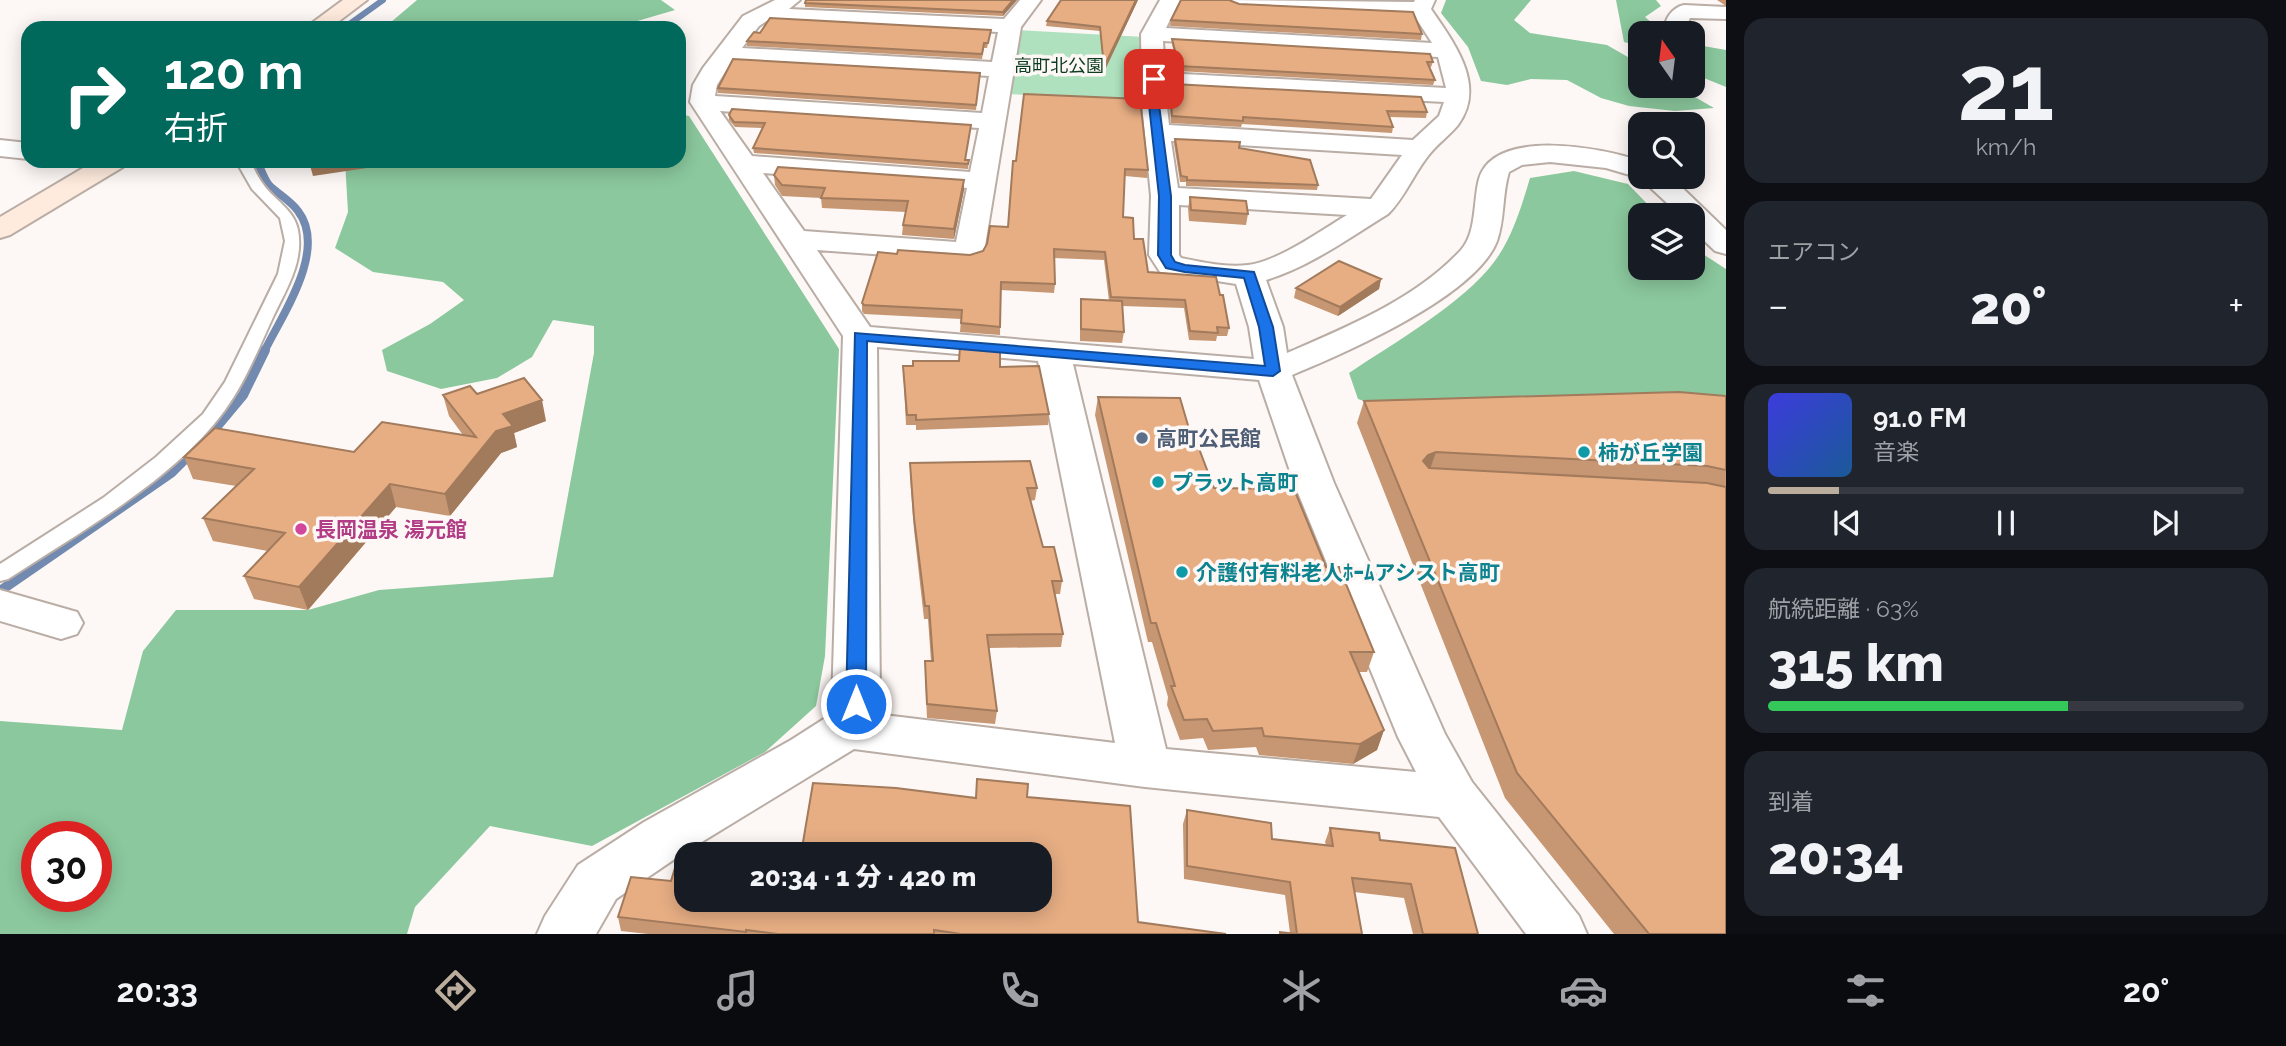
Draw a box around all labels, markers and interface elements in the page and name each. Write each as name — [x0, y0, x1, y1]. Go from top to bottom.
north arrow — [1628, 21, 1704, 98]
map controls — [1628, 21, 1705, 280]
text: 21 — [1958, 34, 2054, 141]
text: 120 m — [164, 43, 303, 100]
icon: right — [49, 49, 140, 140]
pin — [1124, 49, 1184, 109]
park label: 高町北公園 — [1014, 55, 1104, 76]
icon: arrive — [1135, 60, 1173, 98]
text: 右折 — [164, 109, 228, 146]
button: search — [1628, 112, 1705, 189]
text: km/h — [1976, 133, 2036, 160]
button: layers — [1628, 203, 1705, 280]
text: エアコン — [1768, 238, 1860, 265]
text: 20° — [1970, 275, 2047, 336]
text: − — [1768, 283, 1788, 328]
text: + — [2228, 283, 2244, 328]
text: 91.0 FM — [1873, 403, 1967, 433]
place label: 高町公民館 — [1156, 426, 1261, 451]
marker: 高町公民館 — [1134, 430, 1150, 446]
text: 音楽 — [1873, 438, 1919, 465]
place label: 柿が丘学園 — [1598, 440, 1703, 465]
marker: 柿が丘学園 — [1576, 444, 1592, 460]
place label: プラット高町 — [1172, 470, 1298, 495]
marker: プラット高町 — [1150, 474, 1166, 490]
icon: previous — [1828, 504, 1866, 542]
icon: pause — [1987, 504, 2025, 542]
icon: next — [2146, 504, 2184, 542]
place label: 長岡温泉 湯元館 — [315, 517, 467, 542]
marker: 長岡温泉 湯元館 — [293, 521, 309, 537]
place label: 介護付有料老人ﾎｰﾑアシスト高町 — [1196, 560, 1500, 585]
marker: 介護付有料老人ﾎｰﾑアシスト高町 — [1174, 564, 1190, 580]
text: 航続距離 · 63% — [1768, 595, 1919, 622]
text: 315 km — [1768, 632, 1944, 693]
position arrow — [819, 667, 893, 741]
text: 到着 — [1768, 788, 1814, 815]
speed limit sign: 30 — [21, 821, 112, 912]
text: 20:34 — [1768, 825, 1904, 886]
text: 20:34 · 1 分 · 420 m — [750, 862, 976, 892]
icon: directions — [431, 966, 480, 1015]
icon: music — [713, 966, 762, 1015]
icon: phone — [995, 966, 1044, 1015]
icon: climate — [1277, 966, 1326, 1015]
icon: car — [1559, 966, 1608, 1015]
icon: filters — [1841, 966, 1890, 1015]
text: 20:33 — [117, 972, 198, 1009]
text: 20° — [2123, 972, 2169, 1009]

